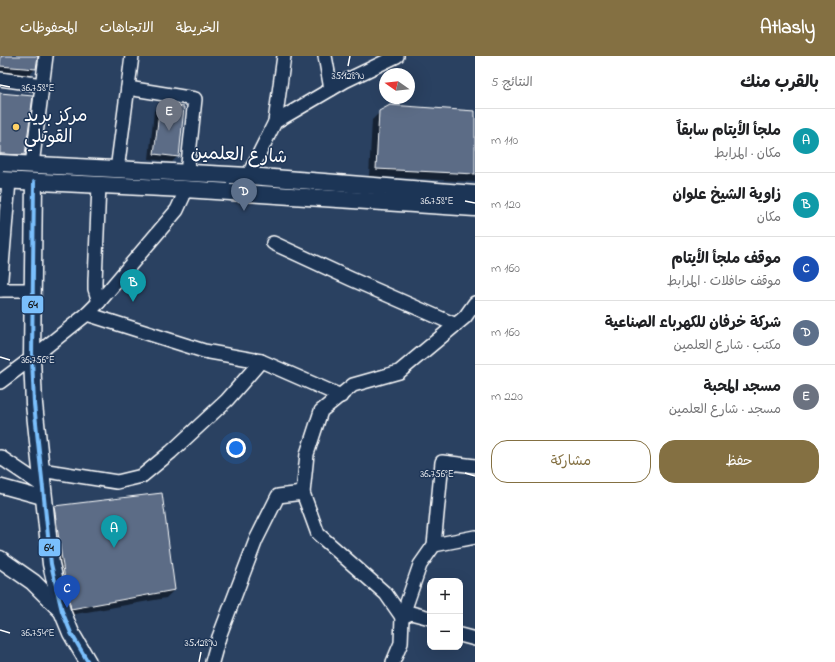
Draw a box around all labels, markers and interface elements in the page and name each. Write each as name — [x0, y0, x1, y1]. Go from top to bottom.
text: Atlasly — [760, 15, 815, 42]
text: المحفوظات — [20, 18, 78, 39]
text: الاتجاهات — [100, 18, 154, 39]
text: الخريطة — [176, 18, 219, 39]
north arrow — [379, 68, 415, 104]
text: 35.128°N — [331, 69, 365, 84]
text: بالقرب منك — [740, 70, 819, 95]
text: النتائج: 5 — [491, 73, 533, 92]
text: 36.758°E — [22, 81, 54, 96]
pin: E — [156, 98, 182, 131]
place label: مركز بريد القوتلي — [24, 104, 88, 152]
text: ملجأ الأيتام سابقاً — [677, 120, 781, 142]
marker: مركز بريد القوتلي — [11, 122, 21, 132]
text: 110 m — [491, 131, 518, 150]
text: A — [802, 131, 810, 150]
street label: شارع العلمين — [190, 140, 288, 172]
text: مكان · المرابط — [714, 144, 781, 163]
pin: D — [231, 178, 257, 211]
text: زاوية الشيخ علوان — [673, 184, 781, 206]
text: 36.758°E — [421, 194, 453, 209]
text: 120 m — [491, 195, 521, 214]
text: B — [802, 195, 810, 214]
text: مكان — [757, 208, 781, 227]
text: موقف ملجأ الأيتام — [672, 248, 781, 270]
text: 160 m — [491, 259, 520, 278]
text: C — [802, 259, 810, 278]
pin: B — [120, 269, 146, 302]
text: موقف حافلات · المرابط — [667, 272, 781, 291]
line badge: 64 — [21, 295, 44, 314]
text: 64 — [27, 297, 38, 313]
text: شركة خرفان للكهرباء الصناعية — [605, 312, 781, 334]
text: 160 m — [491, 323, 520, 342]
text: D — [801, 323, 811, 342]
text: مكتب · شارع العلمين — [674, 336, 781, 355]
text: 36.756°E — [21, 353, 55, 368]
text: مسجد المحبة — [704, 376, 781, 398]
text: 220 m — [491, 387, 523, 406]
text: E — [802, 387, 810, 406]
text: مسجد · شارع العلمين — [669, 400, 781, 419]
your location — [226, 438, 246, 458]
button: مشاركة — [491, 440, 651, 483]
button: حفظ — [659, 440, 819, 483]
text: 36.756°E — [420, 467, 454, 482]
pin: A — [101, 515, 127, 548]
line badge: 64 — [38, 538, 61, 557]
text: 64 — [43, 540, 54, 556]
pin: C — [54, 575, 80, 608]
map controls — [427, 578, 463, 650]
button: + — [427, 578, 463, 614]
button: − — [427, 614, 463, 650]
text: 36.754°E — [21, 626, 55, 641]
text: 35.128°N — [184, 636, 218, 651]

